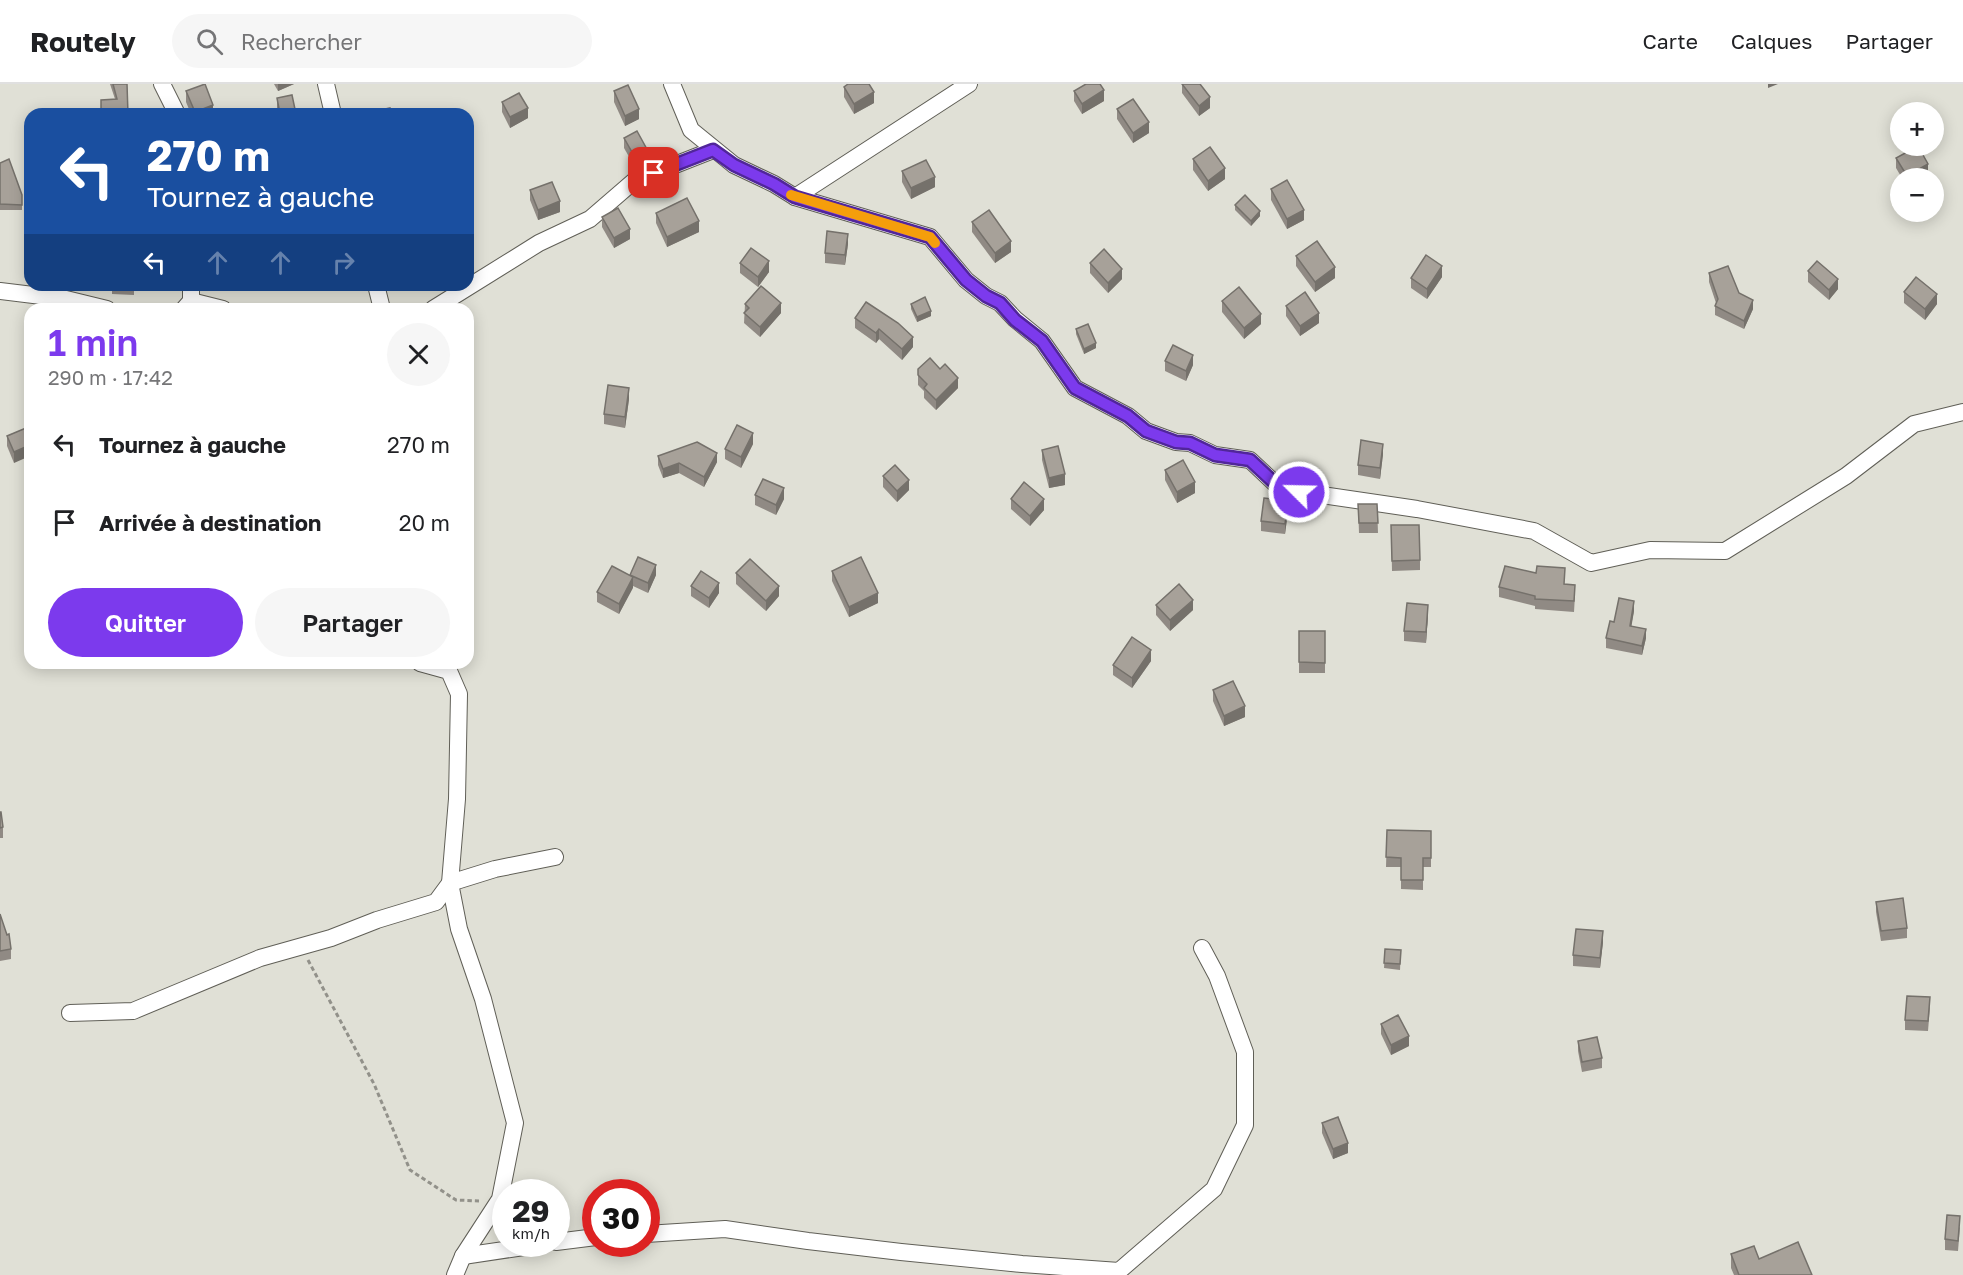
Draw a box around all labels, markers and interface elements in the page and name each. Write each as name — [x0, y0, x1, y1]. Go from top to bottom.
search box — [172, 14, 592, 68]
text: Routely — [30, 25, 136, 58]
icon: search — [193, 25, 226, 58]
text: Rechercher — [241, 28, 362, 55]
text: Carte — [1642, 28, 1698, 54]
text: Calques — [1731, 28, 1812, 54]
text: Partager — [1845, 28, 1933, 54]
map controls — [1890, 102, 1944, 222]
button: + — [1890, 102, 1944, 156]
text: 270 m — [147, 130, 270, 180]
icon: left — [48, 132, 126, 210]
pin — [628, 147, 679, 198]
icon: arrive — [637, 156, 670, 189]
button: − — [1890, 168, 1944, 222]
text: Tournez à gauche — [147, 181, 374, 213]
icon: left — [138, 246, 171, 279]
icon: ahead — [201, 246, 234, 279]
icon: ahead — [264, 246, 297, 279]
icon: right — [327, 246, 360, 279]
text: 1 min — [48, 321, 138, 364]
button: close — [387, 323, 450, 386]
text: 290 m · 17:42 — [48, 365, 173, 389]
icon: left — [48, 428, 81, 461]
text: Tournez à gauche — [99, 431, 286, 458]
text: 270 m — [387, 431, 450, 458]
position arrow — [1267, 460, 1331, 524]
icon: arrive — [48, 506, 81, 539]
text: Arrivée à destination — [99, 509, 321, 536]
text: 20 m — [399, 509, 450, 536]
button: Quitter — [48, 588, 243, 657]
button: Partager — [255, 588, 450, 657]
speed limit sign: 30 — [582, 1179, 660, 1257]
text: 29 — [512, 1193, 550, 1229]
text: km/h — [512, 1224, 550, 1242]

